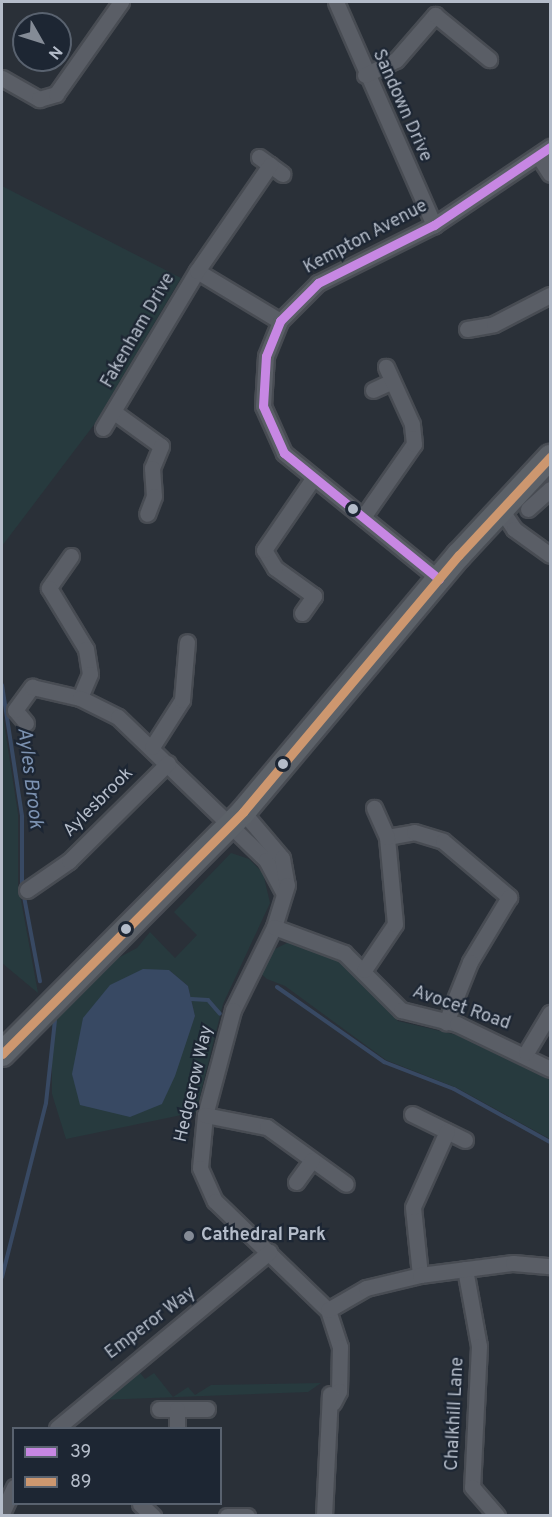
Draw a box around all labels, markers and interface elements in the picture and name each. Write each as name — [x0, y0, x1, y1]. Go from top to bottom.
north arrow — [12, 12, 72, 72]
text: N — [43, 41, 66, 63]
street label: Sandown Drive — [367, 46, 435, 166]
street label: Kempton Avenue — [300, 196, 432, 280]
street label: Fakenham Drive — [97, 270, 181, 392]
unlabelled marker — [347, 503, 359, 515]
water label: Ayles Brook — [11, 726, 47, 830]
unlabelled marker — [277, 758, 289, 770]
street label: Aylesbrook — [60, 764, 138, 842]
unlabelled marker — [120, 923, 132, 935]
street label: Avocet Road — [409, 982, 513, 1036]
street label: Hedgerow Way — [171, 1023, 219, 1145]
place label: Cathedral Park — [201, 1225, 326, 1247]
marker: Cathedral Park — [182, 1229, 196, 1243]
street label: Emperor Way — [101, 1283, 201, 1365]
street label: Chalkhill Lane — [442, 1357, 470, 1471]
legend — [12, 1427, 222, 1505]
text: 39 — [70, 1441, 91, 1464]
text: 89 — [70, 1471, 91, 1494]

